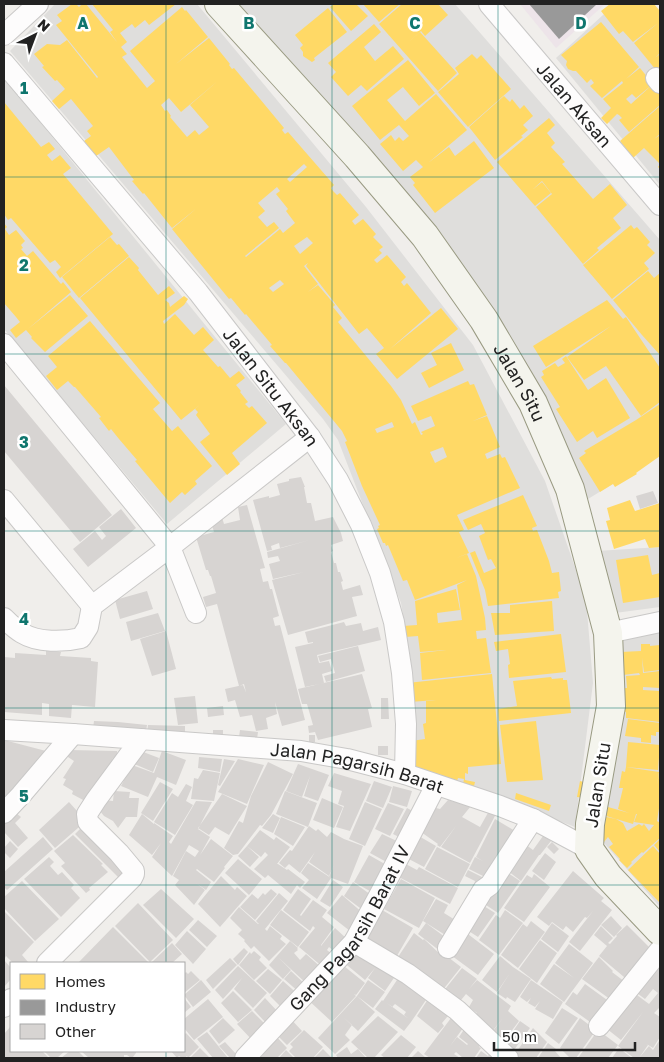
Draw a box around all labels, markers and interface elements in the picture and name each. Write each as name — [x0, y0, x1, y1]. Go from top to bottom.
north arrow — [10, 10, 60, 60]
text: A — [77, 13, 89, 33]
text: B — [243, 13, 255, 33]
text: C — [409, 13, 421, 33]
text: D — [575, 13, 587, 33]
text: N — [34, 15, 54, 35]
street label: Jalan Aksan — [532, 58, 617, 152]
text: 1 — [20, 78, 28, 98]
text: 2 — [19, 255, 29, 275]
street label: Jalan Situ Aksan — [219, 323, 324, 450]
street label: Jalan Situ — [489, 339, 551, 425]
text: 3 — [19, 432, 29, 452]
text: 4 — [19, 609, 29, 629]
street label: Jalan Pagarsih Barat — [270, 738, 447, 797]
street label: Jalan Situ — [579, 741, 615, 829]
text: 5 — [19, 786, 29, 806]
street label: Gang Pagarsih Barat IV — [284, 842, 414, 1015]
legend — [10, 962, 185, 1052]
text: Homes — [55, 972, 105, 990]
text: Industry — [55, 997, 116, 1015]
scale bar — [494, 1020, 635, 1052]
text: Other — [55, 1022, 96, 1040]
text: 50 m — [502, 1027, 537, 1045]

